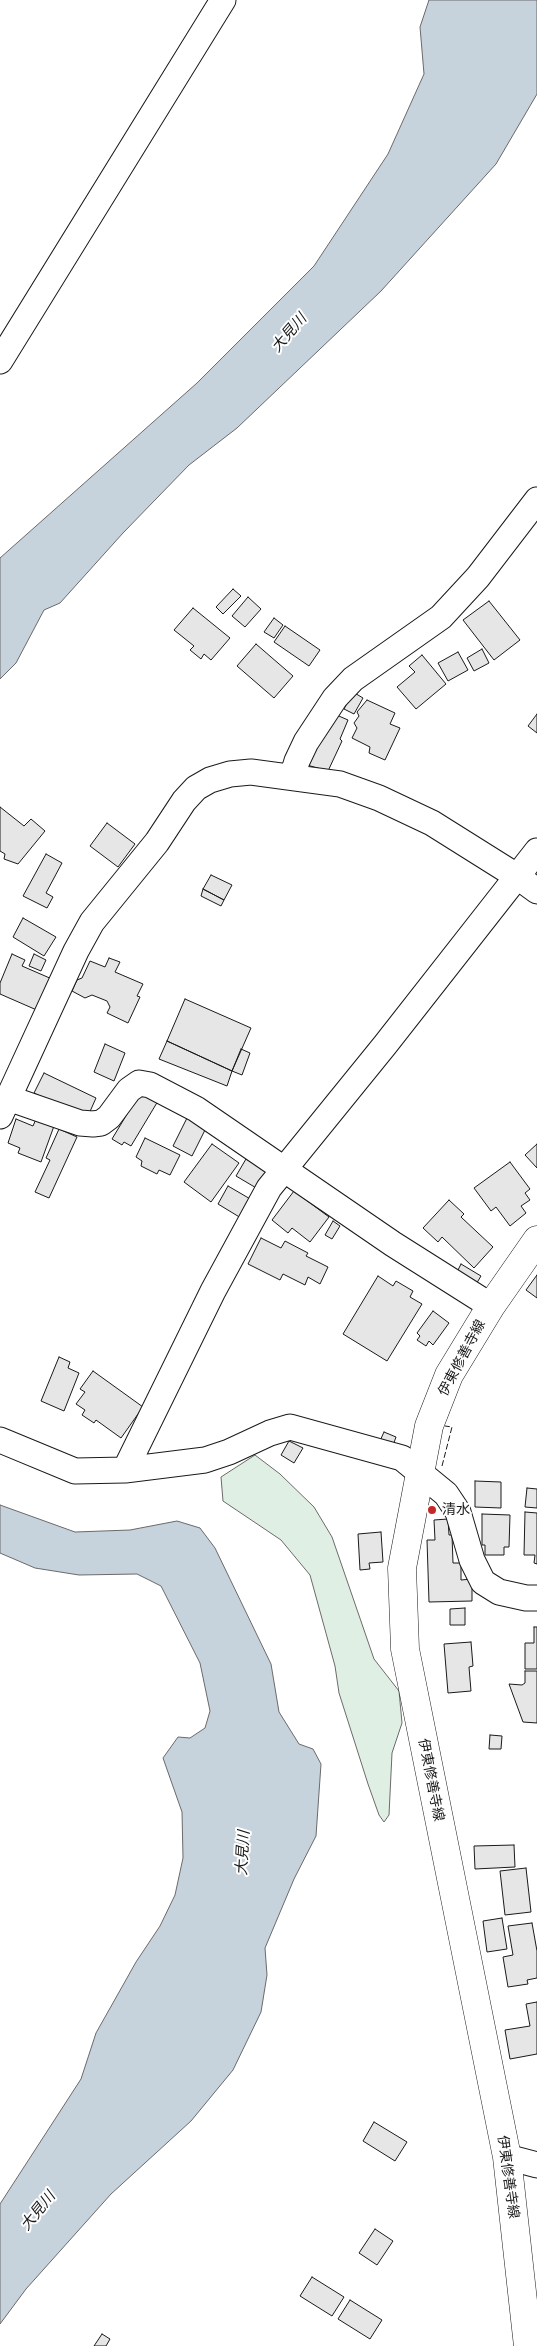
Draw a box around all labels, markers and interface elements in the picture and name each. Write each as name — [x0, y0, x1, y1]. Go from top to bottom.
water label: 大見川 — [267, 310, 311, 356]
street label: 伊東修善寺線 — [435, 1317, 489, 1399]
place label: 清水 — [442, 1502, 470, 1518]
marker: 清水 — [426, 1504, 438, 1516]
street label: 伊東修善寺線 — [415, 1737, 447, 1823]
water label: 大見川 — [233, 1830, 253, 1876]
street label: 伊東修善寺線 — [494, 2134, 522, 2220]
water label: 大見川 — [17, 2188, 59, 2234]

